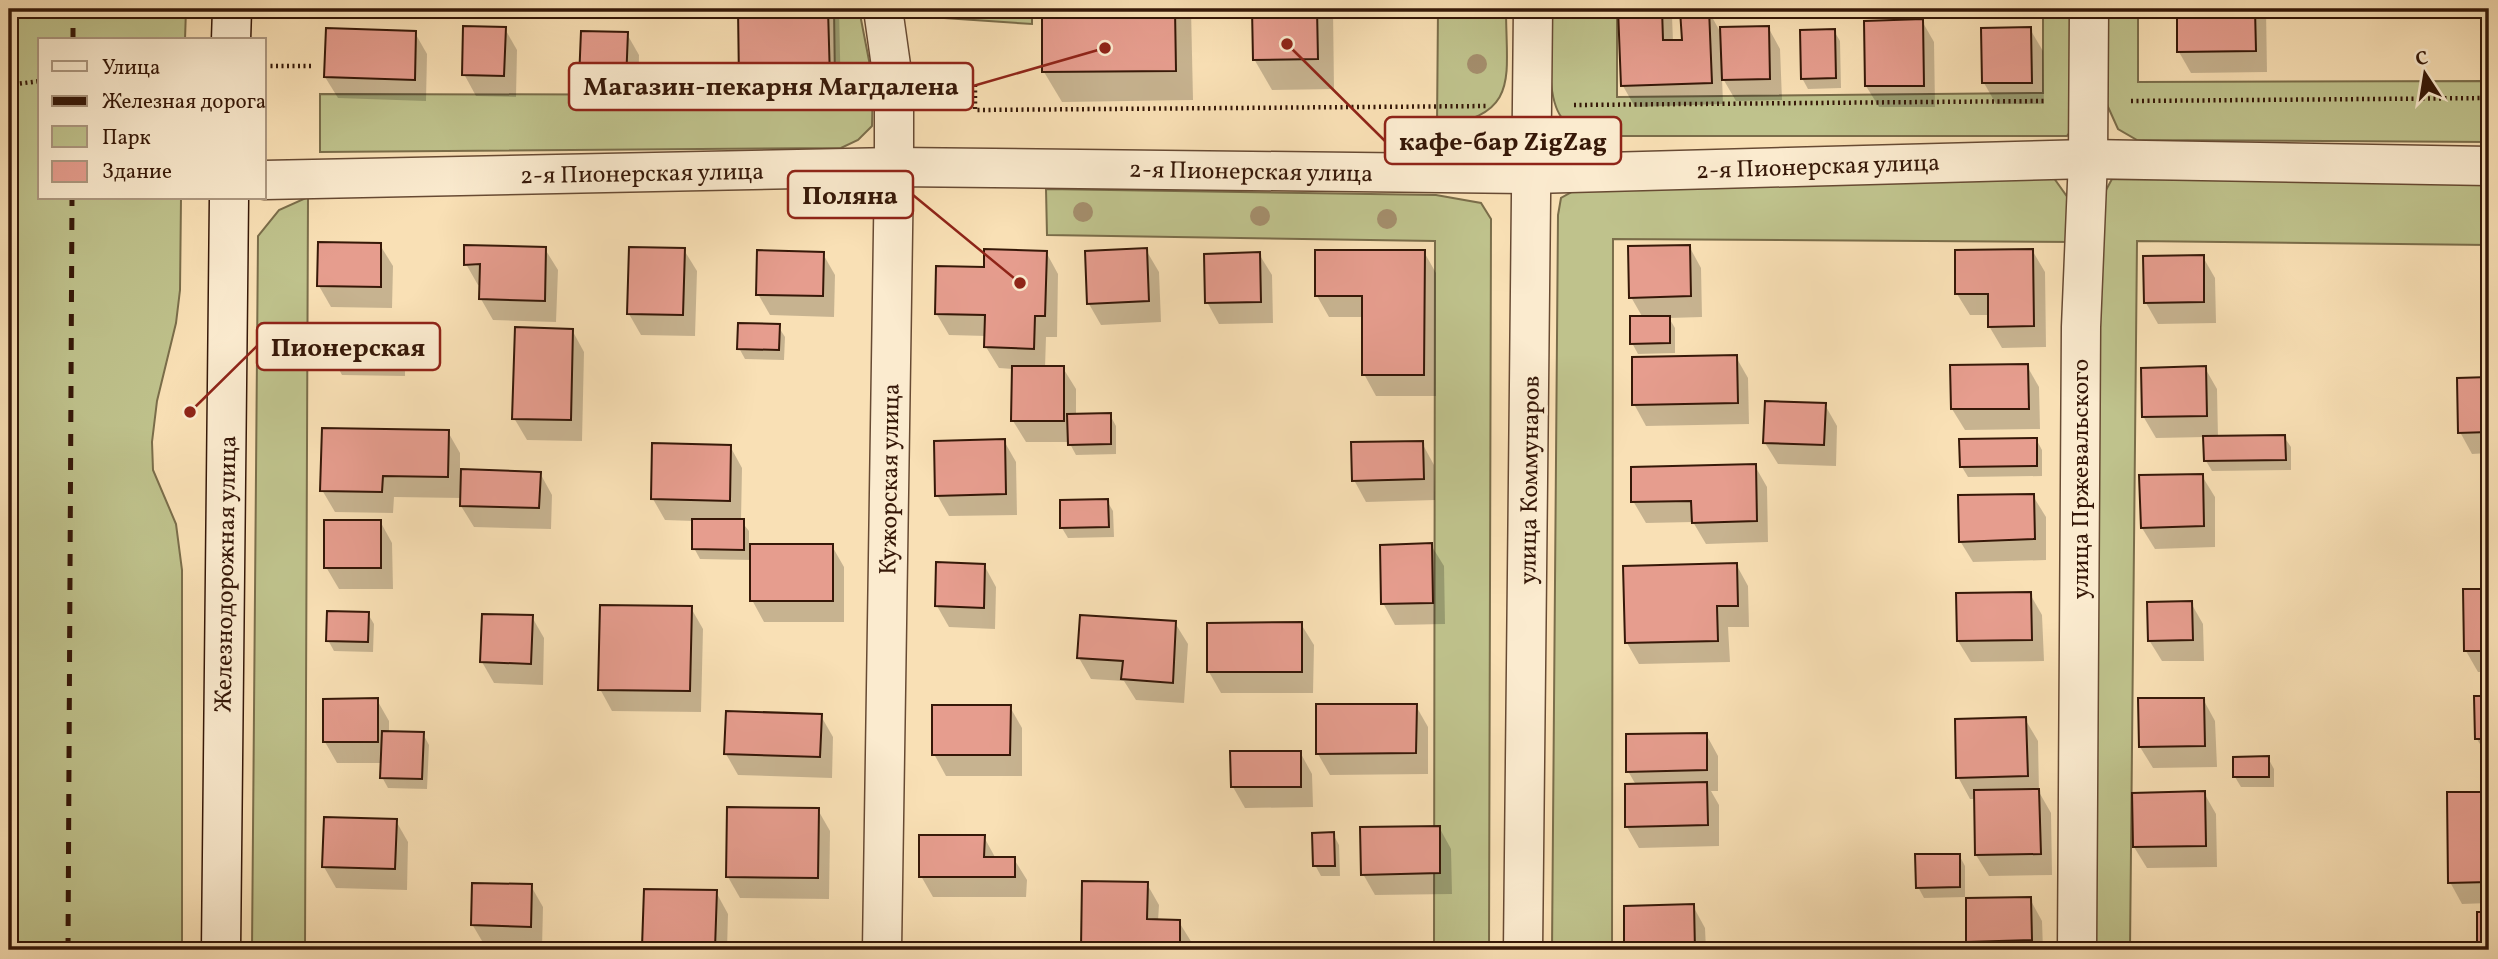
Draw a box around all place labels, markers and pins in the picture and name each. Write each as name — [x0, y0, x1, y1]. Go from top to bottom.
callout: Магазин-пекарня Магдалена — [569, 63, 973, 110]
callout: кафе-бар ZigZag — [1385, 117, 1621, 164]
callout: Поляна — [788, 171, 913, 218]
callout: Пионерская — [257, 323, 440, 370]

